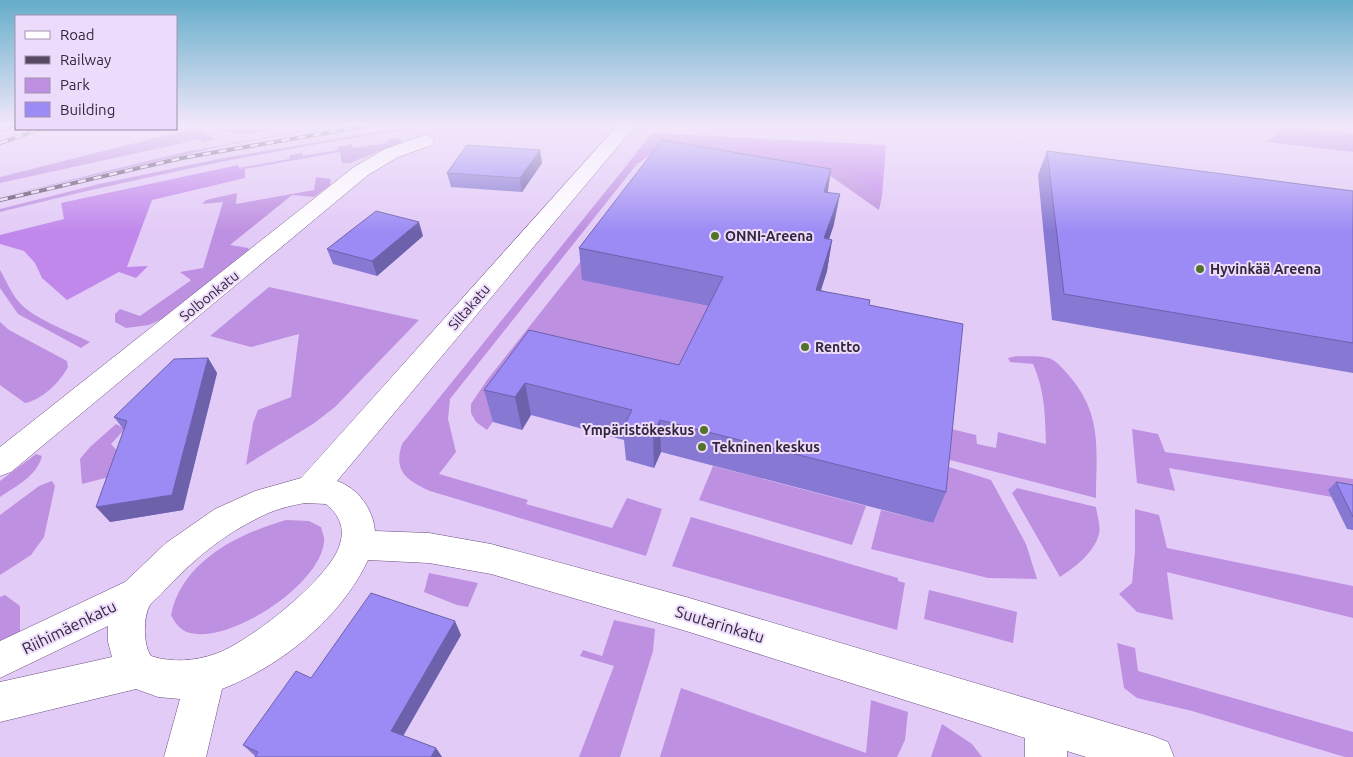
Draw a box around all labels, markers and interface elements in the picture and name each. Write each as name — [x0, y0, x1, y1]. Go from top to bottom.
legend — [15, 15, 178, 130]
text: Road — [60, 26, 95, 43]
text: Railway — [60, 51, 111, 68]
text: Park — [60, 76, 90, 93]
text: Building — [60, 101, 115, 118]
place label: ONNI-Areena — [725, 228, 813, 244]
marker: ONNI-Areena — [709, 230, 721, 242]
place label: Hyvinkää Areena — [1210, 261, 1321, 277]
marker: Hyvinkää Areena — [1194, 263, 1206, 275]
street label: Solbonkatu — [176, 267, 242, 325]
street label: Siltakatu — [445, 281, 493, 333]
place label: Rentto — [815, 339, 860, 355]
marker: Rentto — [799, 341, 811, 353]
place label: Ympäristökeskus — [582, 422, 694, 438]
marker: Ympäristökeskus — [698, 424, 710, 436]
place label: Tekninen keskus — [712, 439, 820, 455]
marker: Tekninen keskus — [696, 441, 708, 453]
street label: Riihimäenkatu — [19, 596, 119, 658]
street label: Suutarinkatu — [673, 602, 767, 646]

